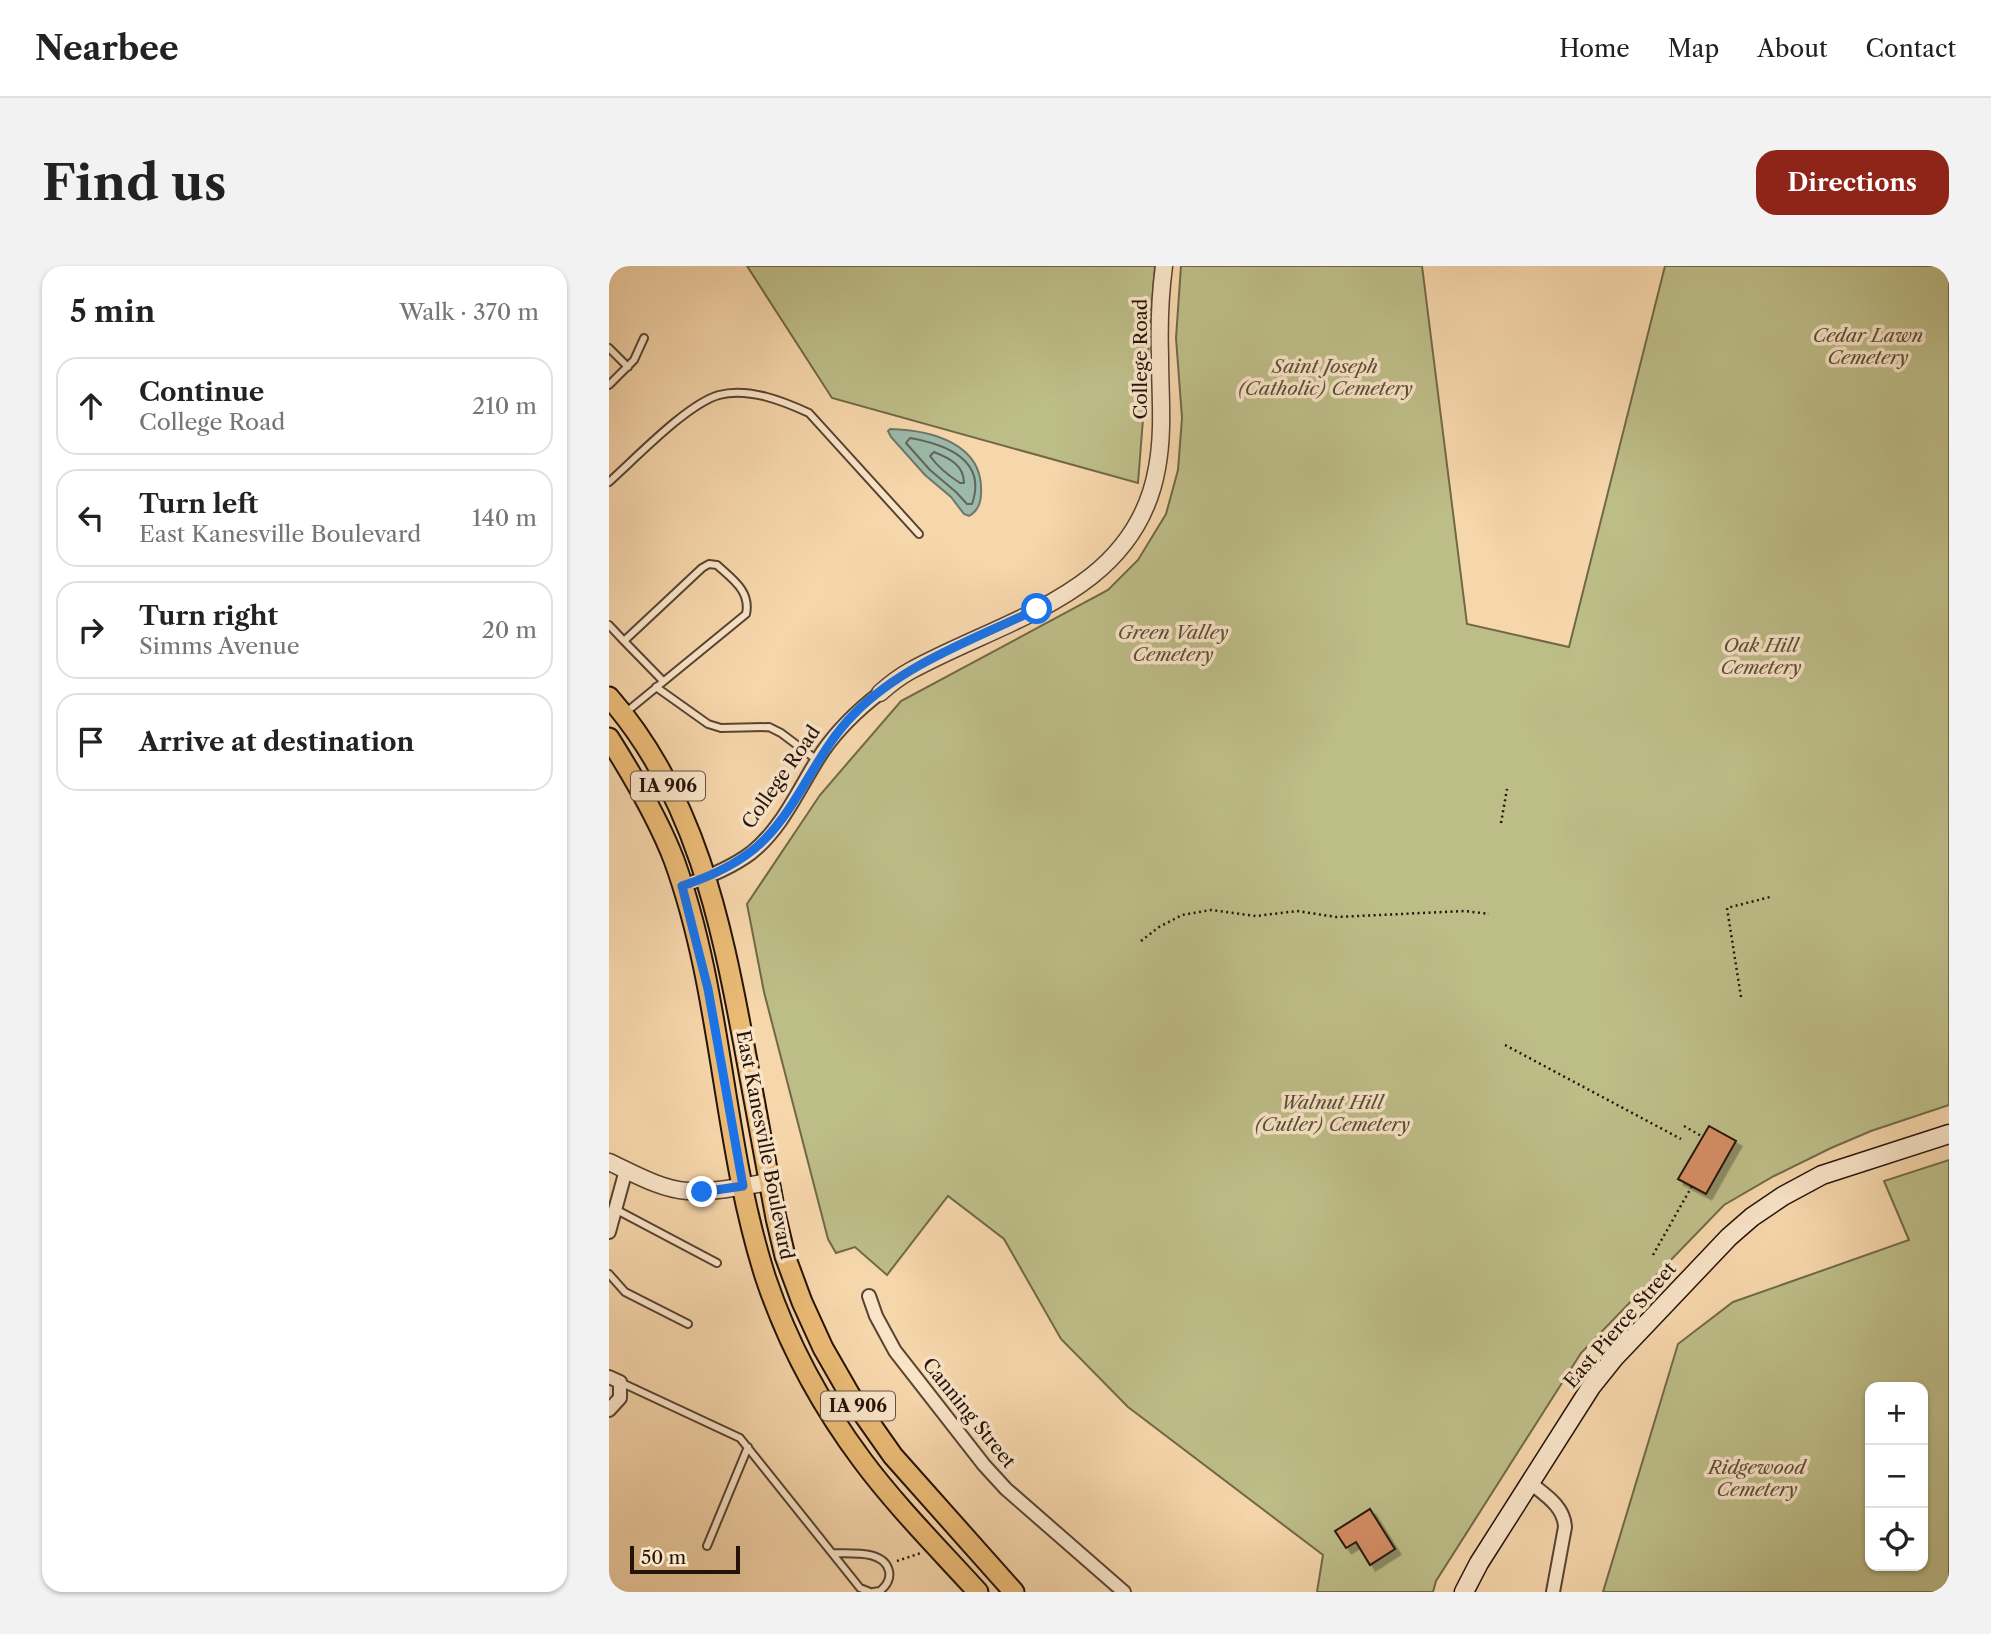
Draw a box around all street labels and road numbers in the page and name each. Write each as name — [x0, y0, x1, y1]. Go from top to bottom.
street label: College Road — [1129, 298, 1152, 419]
street label: College Road — [737, 721, 825, 833]
road number: IA 906 — [631, 772, 705, 800]
street label: East Kanesville Boulevard — [731, 1028, 799, 1262]
street label: East Pierce Street — [1559, 1257, 1681, 1393]
street label: Canning Street — [918, 1353, 1021, 1473]
road number: IA 906 — [821, 1392, 895, 1420]

